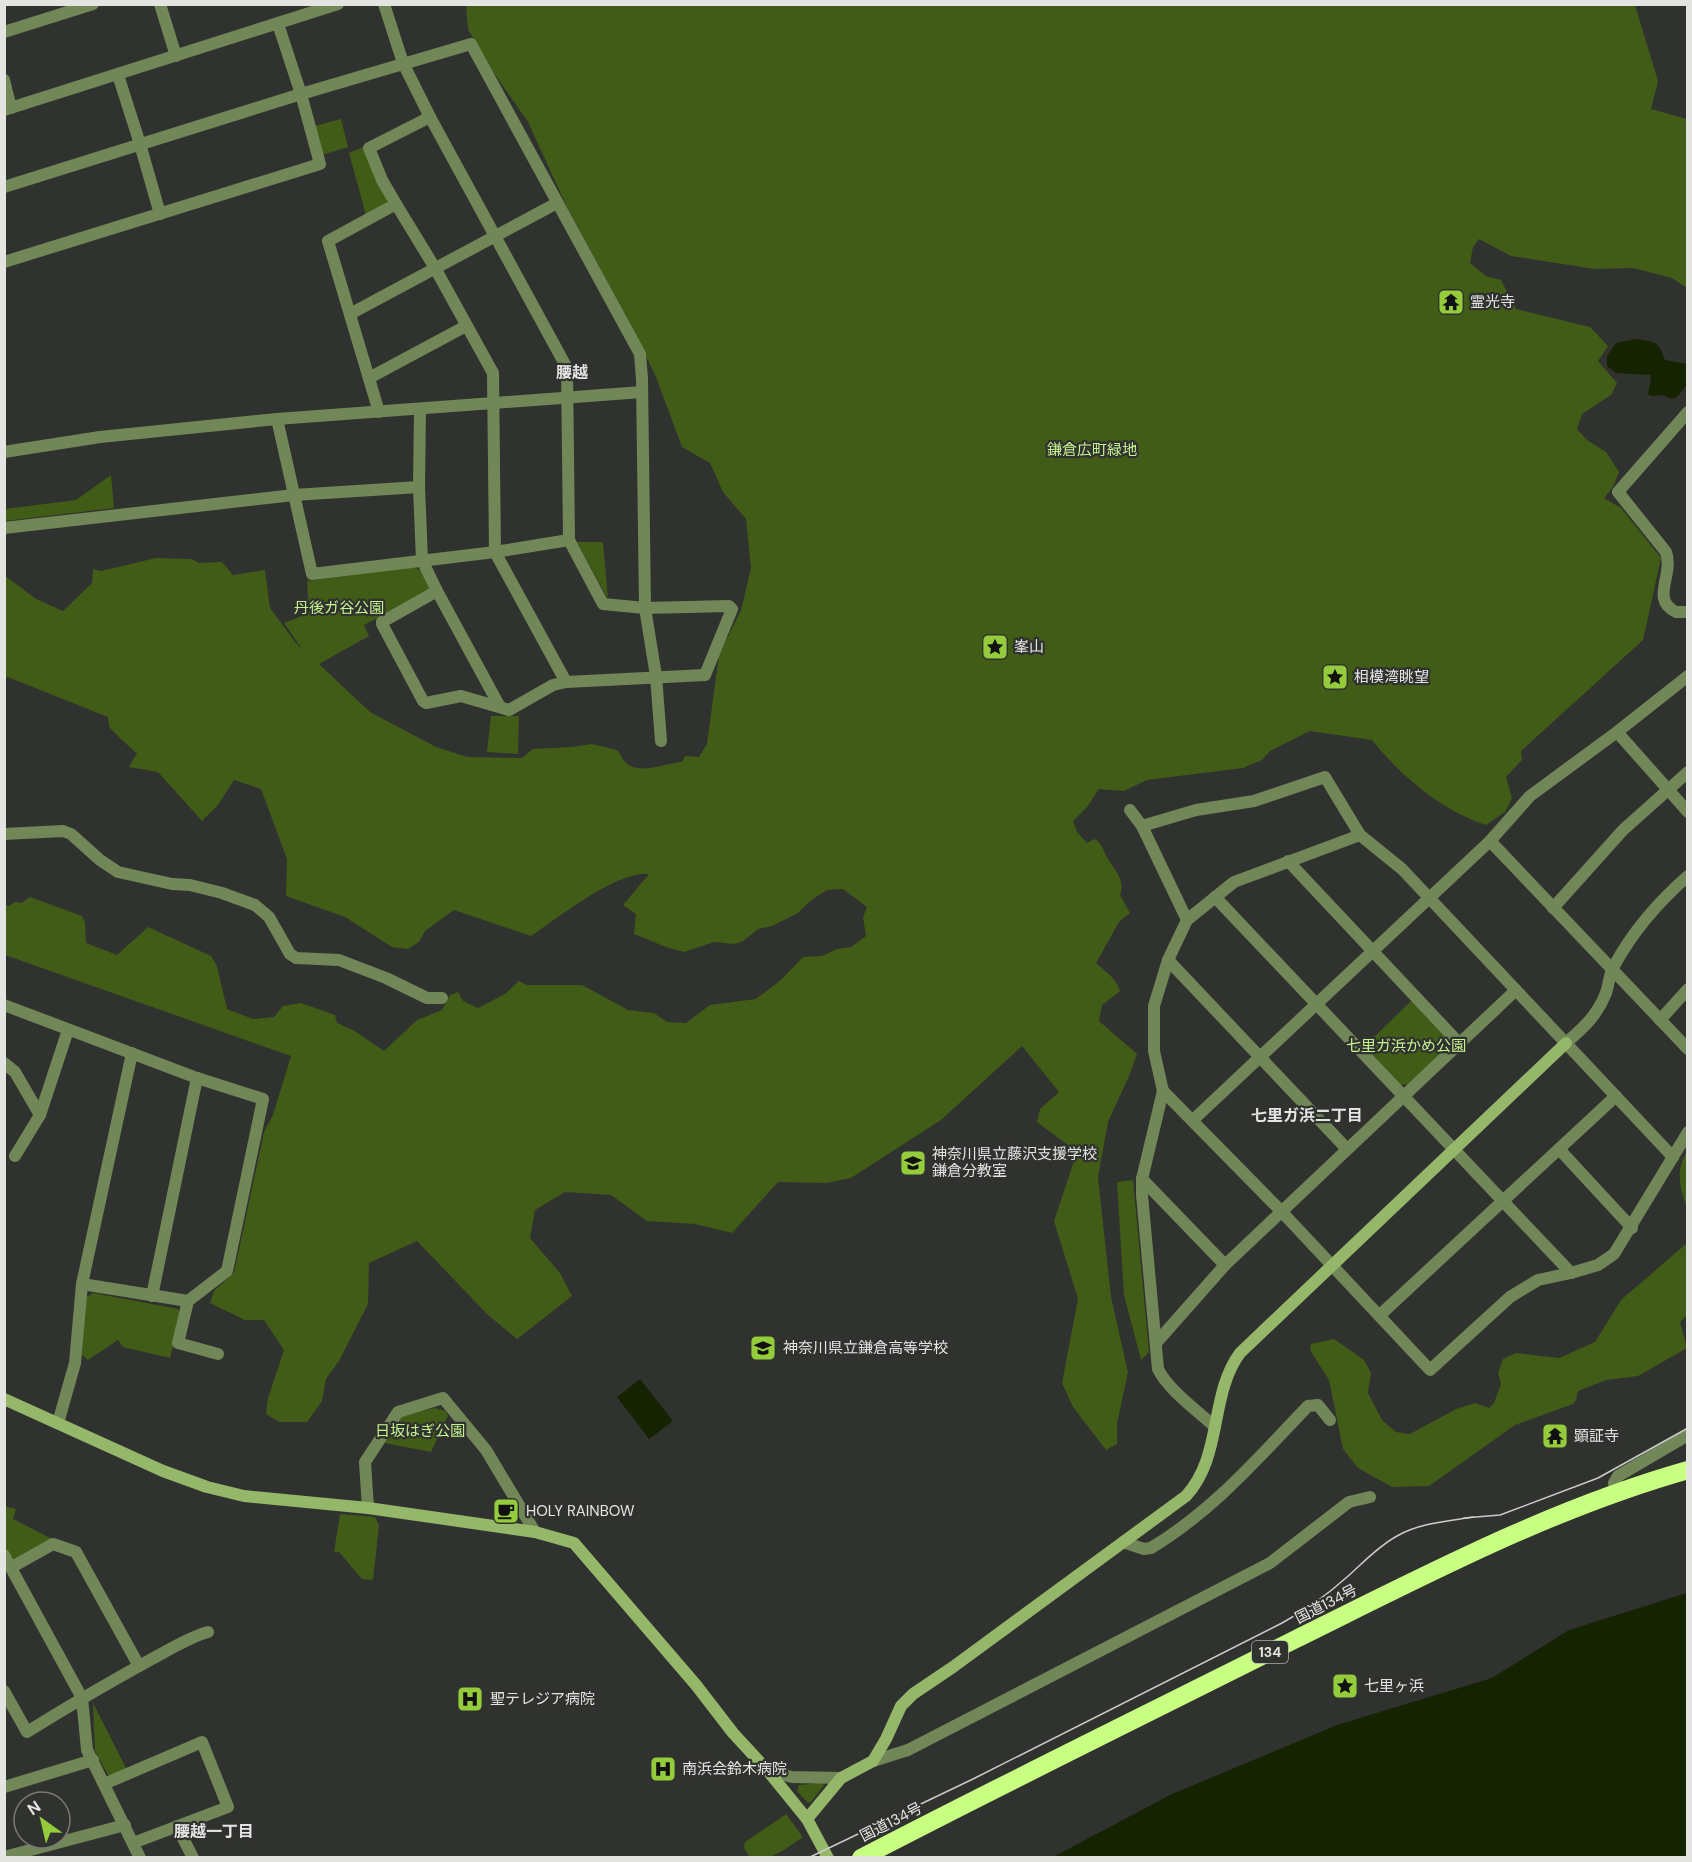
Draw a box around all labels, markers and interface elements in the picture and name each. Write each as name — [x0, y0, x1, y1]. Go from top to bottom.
temple icon: 霊光寺 — [1436, 287, 1466, 317]
place label: 霊光寺 — [1470, 292, 1515, 312]
district label: 腰越 — [556, 362, 588, 383]
park label: 鎌倉広町緑地 — [1047, 440, 1137, 460]
park label: 丹後ガ谷公園 — [294, 598, 384, 618]
place icon: 峯山 — [980, 632, 1010, 662]
place label: 峯山 — [1014, 637, 1044, 657]
place icon: 相模湾眺望 — [1320, 662, 1350, 692]
place label: 相模湾眺望 — [1354, 667, 1429, 687]
park label: 七里ガ浜かめ公園 — [1346, 1036, 1466, 1056]
district label: 七里ガ浜二丁目 — [1251, 1105, 1363, 1126]
place label: 神奈川県立藤沢支援学校 鎌倉分教室 — [932, 1144, 1097, 1181]
school or university icon: 神奈川県立藤沢支援学校 鎌倉分教室 — [898, 1148, 928, 1178]
school or university icon: 神奈川県立鎌倉高等学校 — [748, 1333, 778, 1363]
place label: 神奈川県立鎌倉高等学校 — [783, 1338, 948, 1358]
park label: 日坂はぎ公園 — [375, 1421, 465, 1441]
temple icon: 顕証寺 — [1540, 1421, 1570, 1451]
place label: 顕証寺 — [1574, 1426, 1619, 1446]
cafe icon: HOLY RAINBOW — [491, 1496, 521, 1526]
place label: HOLY RAINBOW — [526, 1501, 635, 1521]
street label: 国道134号 — [1291, 1580, 1361, 1628]
road number: 134 — [1252, 1641, 1288, 1663]
place icon: 七里ヶ浜 — [1330, 1671, 1360, 1701]
place label: 七里ヶ浜 — [1364, 1676, 1424, 1696]
hospital icon: 聖テレジア病院 — [455, 1684, 485, 1714]
place label: 聖テレジア病院 — [490, 1689, 595, 1709]
hospital icon: 南浜会鈴木病院 — [648, 1754, 678, 1784]
place label: 南浜会鈴木病院 — [682, 1759, 787, 1779]
north arrow — [12, 1790, 72, 1850]
text: N — [23, 1796, 45, 1820]
street label: 国道134号 — [856, 1798, 926, 1846]
district label: 腰越一丁目 — [174, 1821, 254, 1842]

